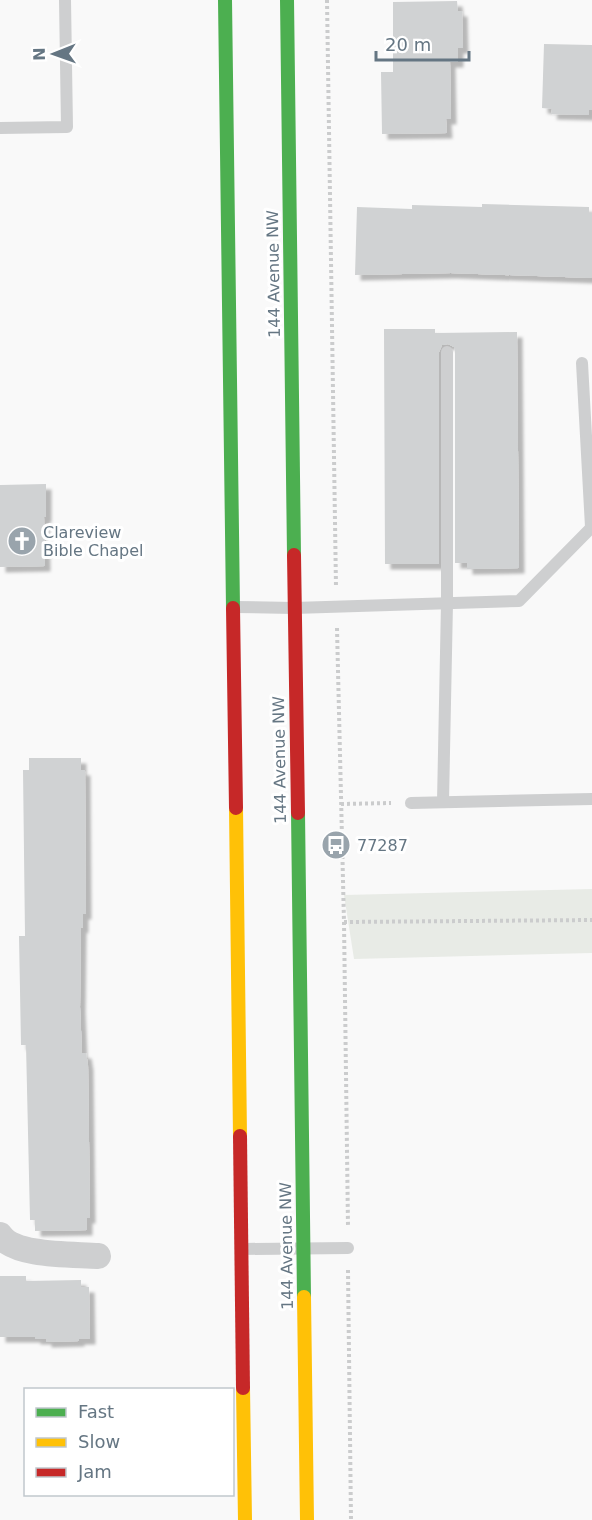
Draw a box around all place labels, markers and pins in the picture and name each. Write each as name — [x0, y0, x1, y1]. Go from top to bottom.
place label: Clareview Bible Chapel — [43, 523, 144, 560]
church icon: Clareview Bible Chapel — [6, 525, 38, 557]
bus stop icon: 77287 — [320, 829, 352, 861]
place label: 77287 — [357, 836, 408, 855]

